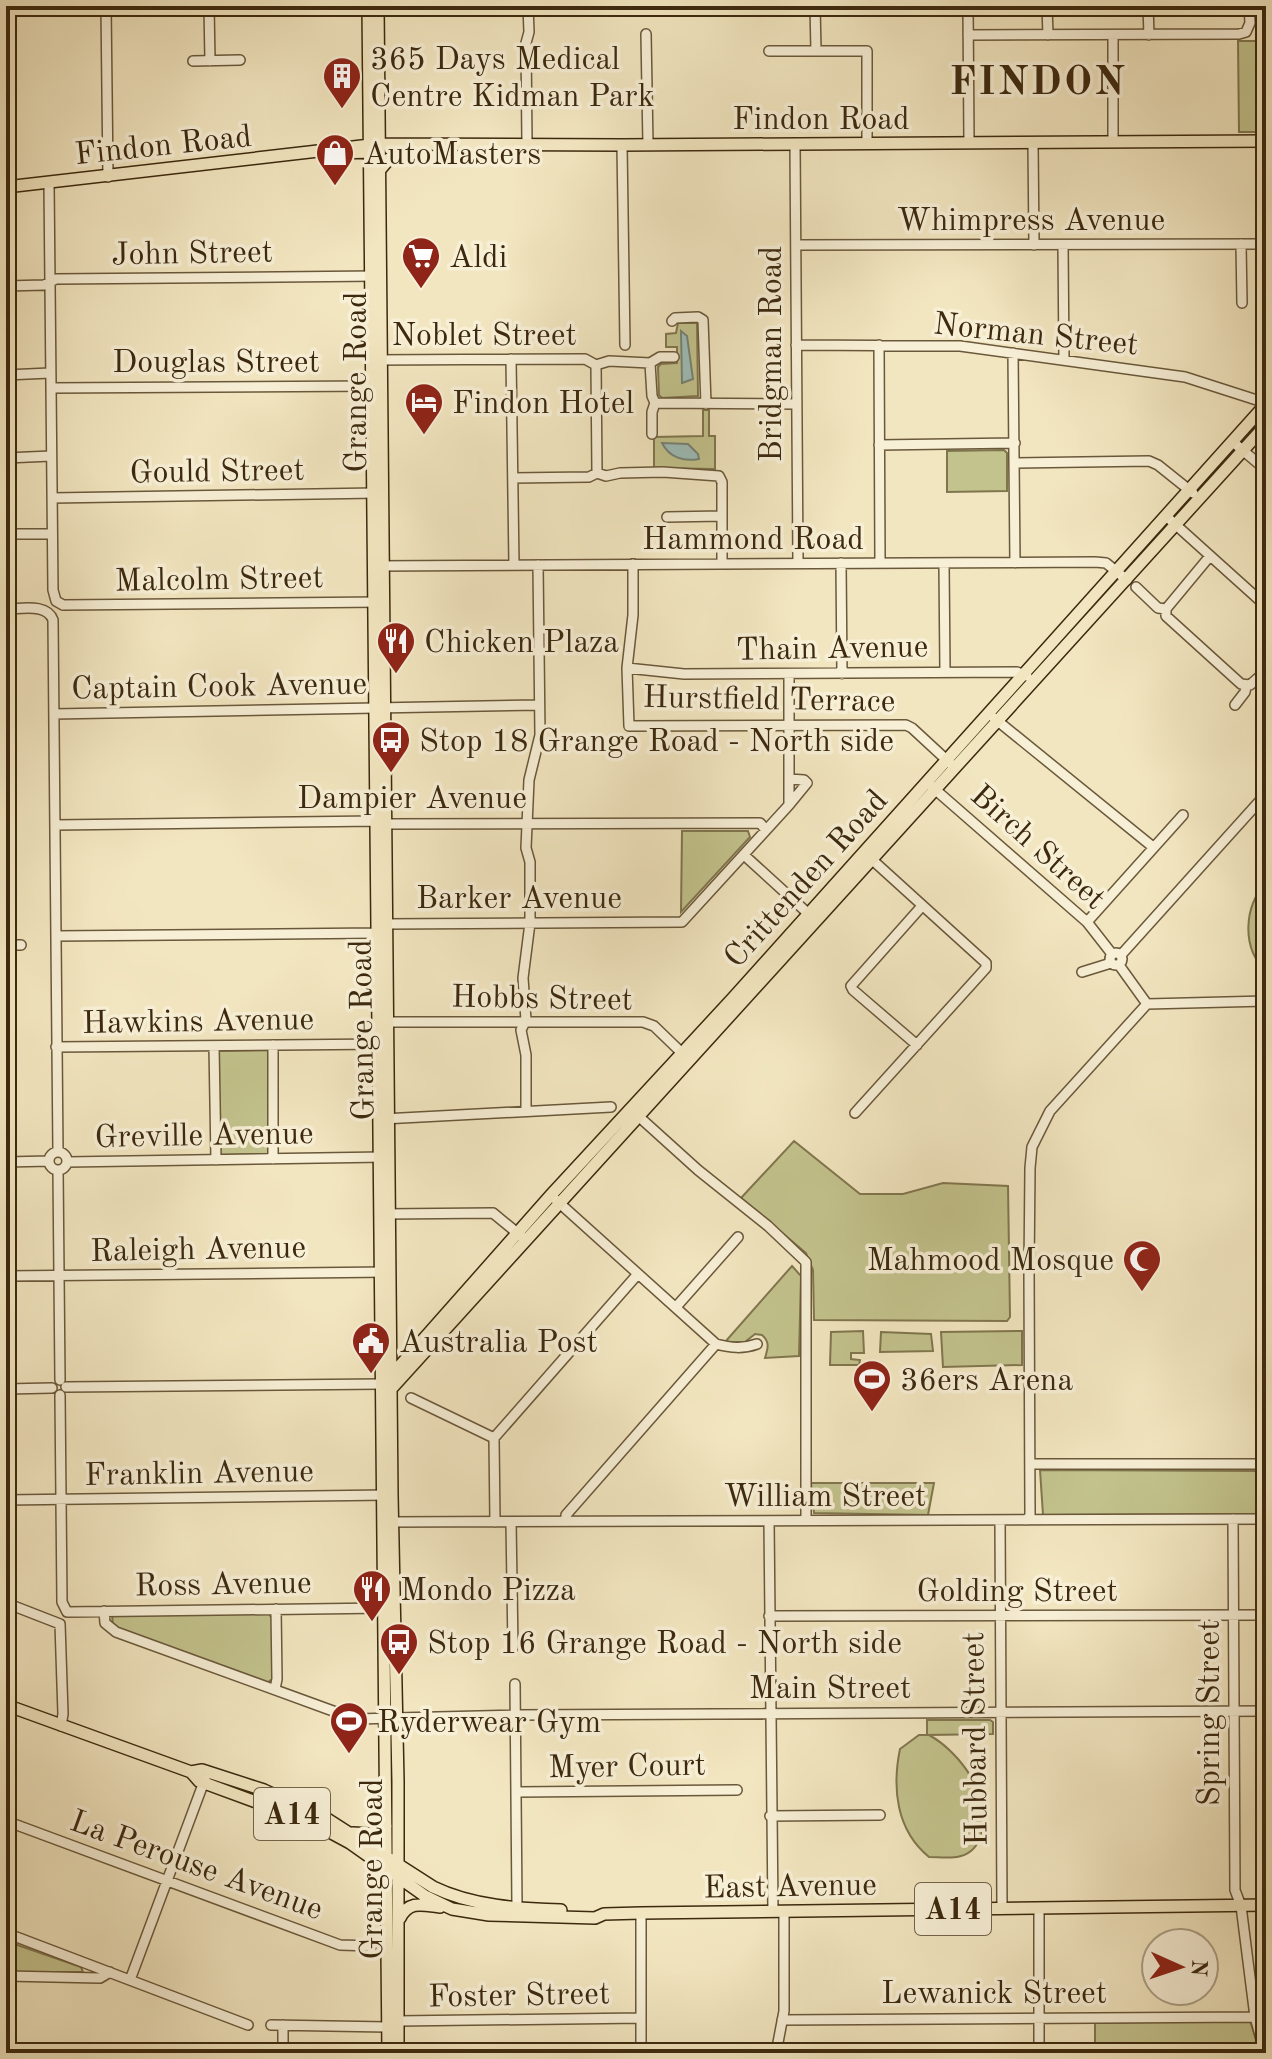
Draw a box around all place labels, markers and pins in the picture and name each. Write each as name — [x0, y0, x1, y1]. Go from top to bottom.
place label: 365 Days Medical Centre Kidman Park — [370, 45, 654, 114]
building icon: 365 Days Medical Centre Kidman Park — [321, 55, 363, 110]
shop icon: AutoMasters — [314, 132, 356, 187]
place label: AutoMasters — [363, 140, 541, 172]
supermarket icon: Aldi — [400, 235, 442, 290]
place label: Aldi — [449, 243, 507, 275]
hotel icon: Findon Hotel — [403, 381, 445, 436]
place label: Findon Hotel — [452, 389, 634, 421]
restaurant icon: Chicken Plaza — [375, 620, 417, 675]
place label: Chicken Plaza — [424, 628, 619, 660]
bus stop icon: Stop 18 Grange Road - North side — [370, 719, 412, 774]
place label: Stop 18 Grange Road - North side — [419, 727, 894, 759]
mosque icon: Mahmood Mosque — [1121, 1238, 1163, 1293]
place label: Mahmood Mosque — [867, 1246, 1114, 1278]
public building icon: Australia Post — [350, 1320, 392, 1375]
place label: Australia Post — [399, 1328, 598, 1360]
sports icon: 36ers Arena — [851, 1358, 893, 1413]
place label: 36ers Arena — [900, 1366, 1073, 1398]
restaurant icon: Mondo Pizza — [351, 1568, 393, 1623]
place label: Mondo Pizza — [400, 1576, 576, 1608]
bus stop icon: Stop 16 Grange Road - North side — [378, 1621, 420, 1676]
place label: Stop 16 Grange Road - North side — [427, 1629, 902, 1661]
sports icon: Ryderwear Gym — [328, 1700, 370, 1755]
place label: Ryderwear Gym — [377, 1708, 601, 1740]

